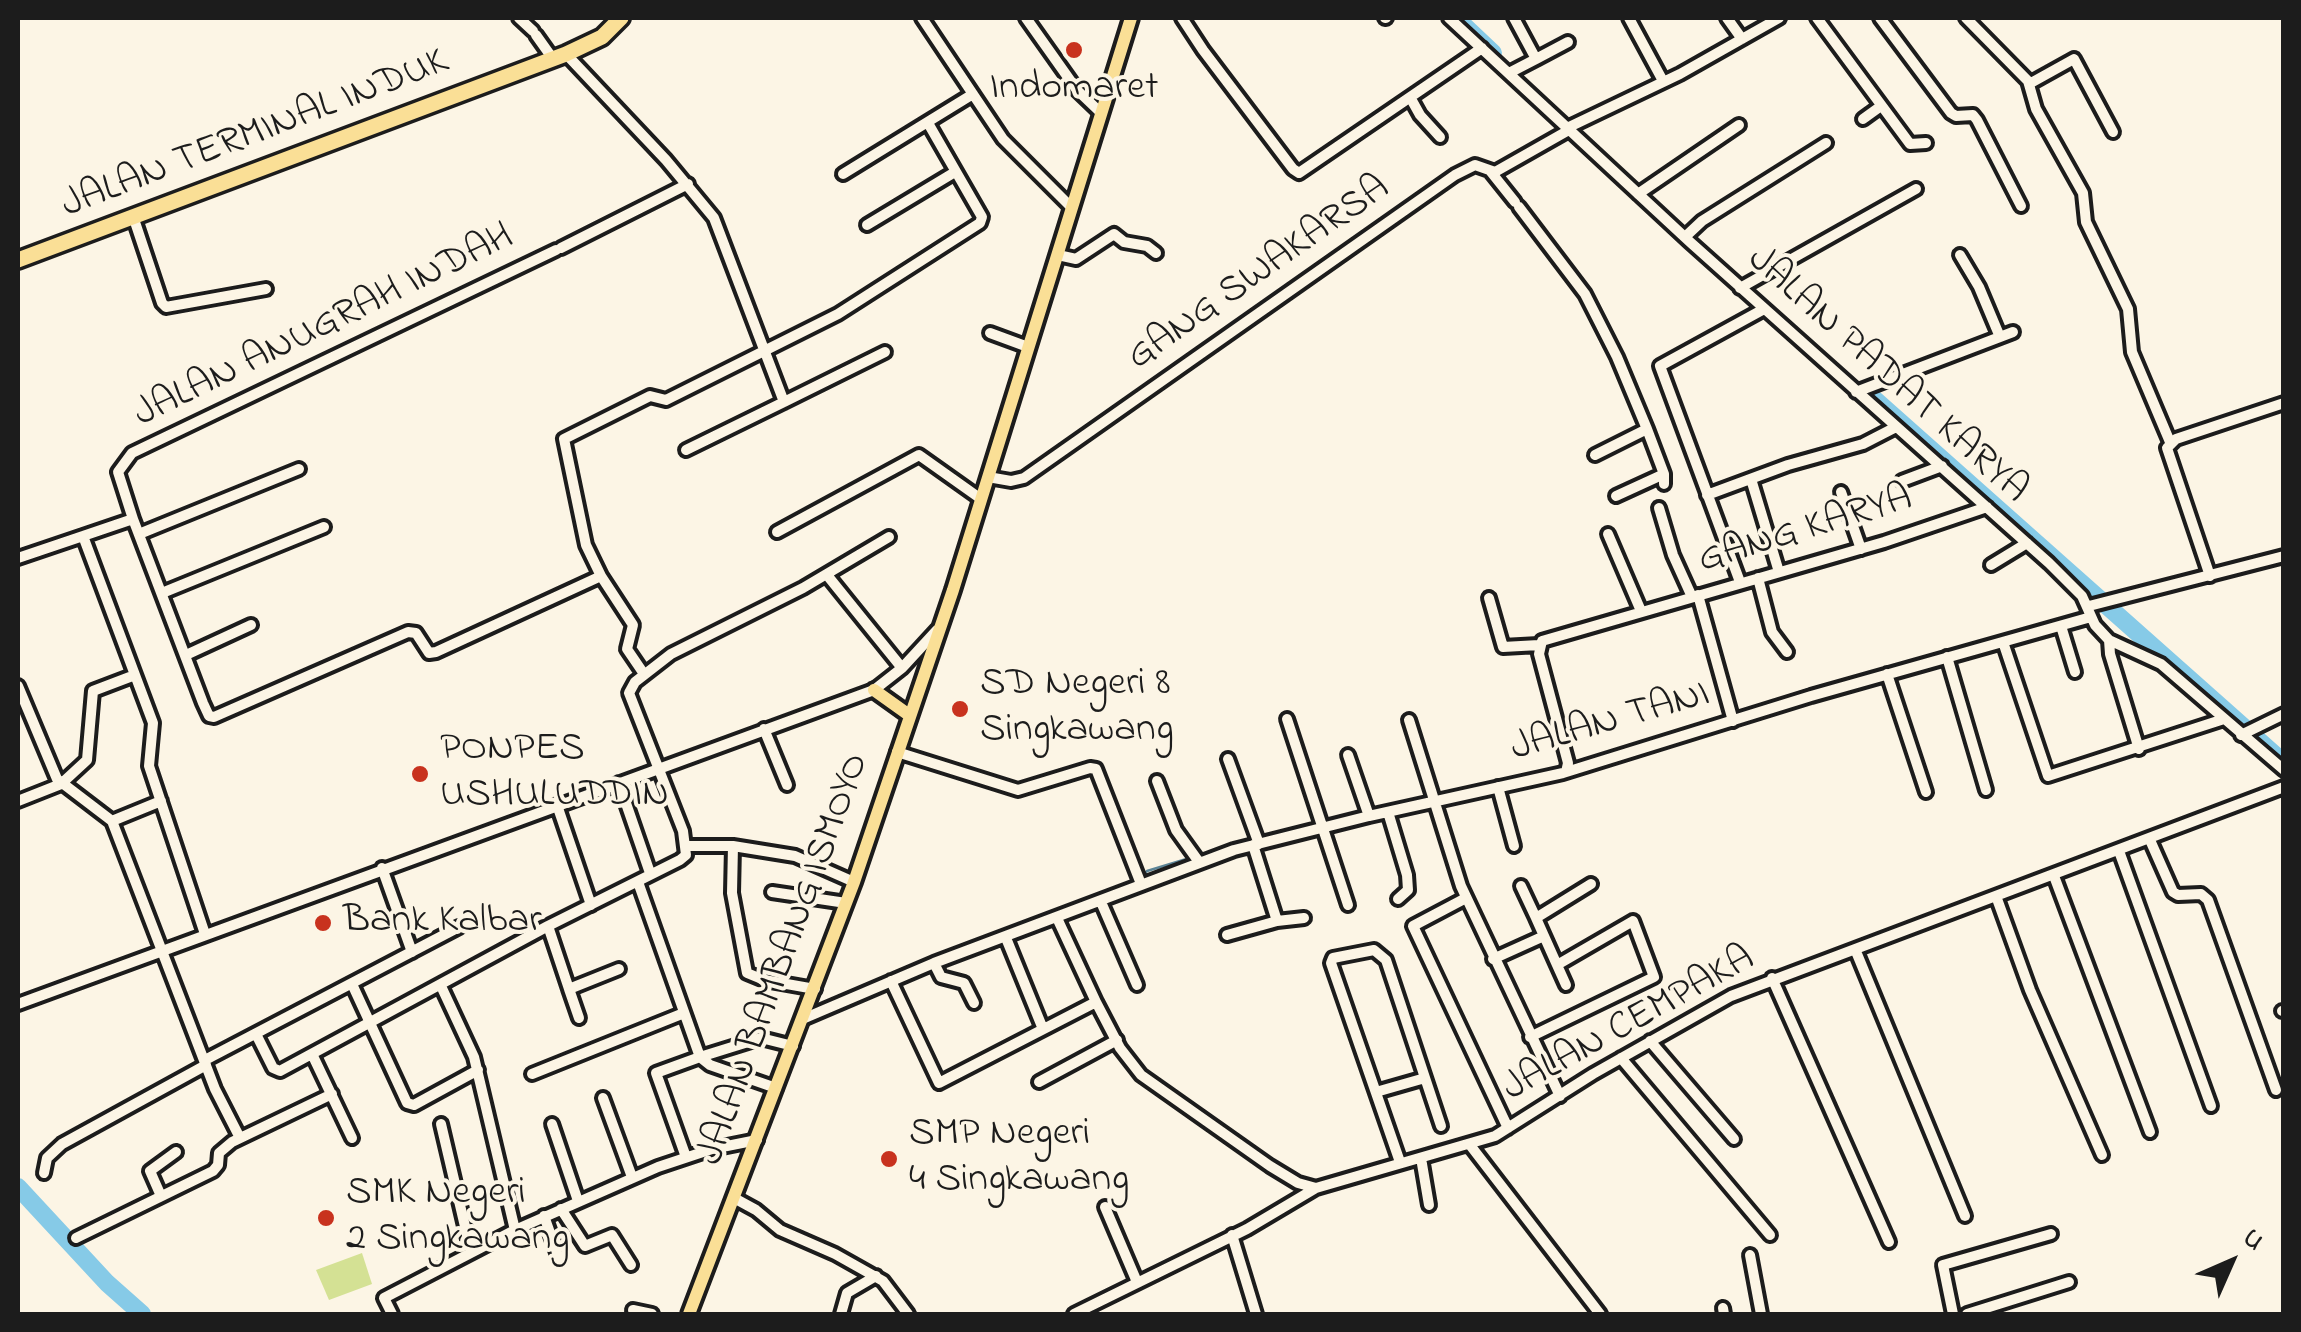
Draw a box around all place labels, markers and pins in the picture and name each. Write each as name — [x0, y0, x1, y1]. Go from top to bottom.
marker: Indomaret — [1063, 39, 1085, 61]
place label: Indomaret — [990, 66, 1158, 114]
place label: SD Negeri 8 Singkawang — [980, 662, 1174, 756]
marker: SD Negeri 8 Singkawang — [949, 698, 971, 720]
place label: PONPES USHULUDDIN — [440, 727, 669, 821]
marker: PONPES USHULUDDIN — [409, 763, 431, 785]
place label: Bank Kalbar — [343, 899, 542, 947]
marker: Bank Kalbar — [312, 912, 334, 934]
place label: SMP Negeri 4 Singkawang — [909, 1112, 1129, 1206]
marker: SMP Negeri 4 Singkawang — [878, 1148, 900, 1170]
place label: SMK Negeri 2 Singkawang — [346, 1171, 570, 1265]
marker: SMK Negeri 2 Singkawang — [315, 1207, 337, 1229]

